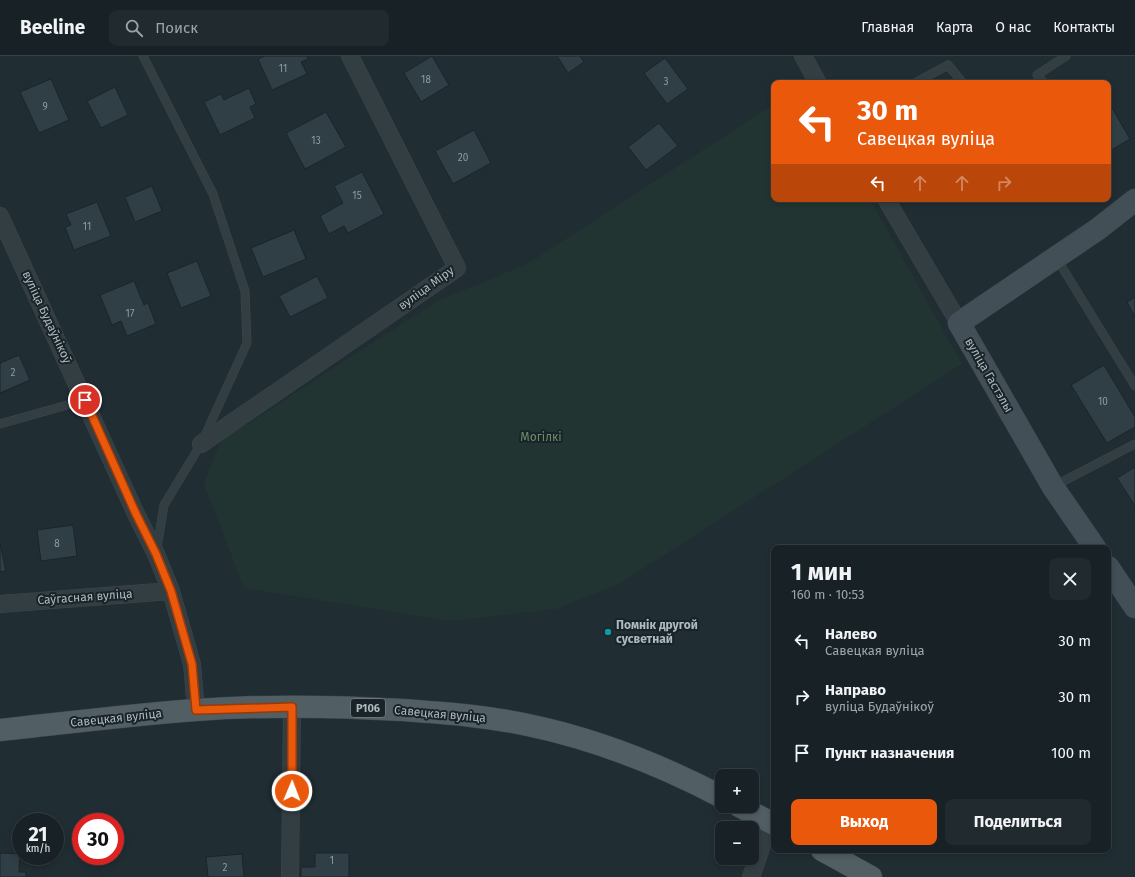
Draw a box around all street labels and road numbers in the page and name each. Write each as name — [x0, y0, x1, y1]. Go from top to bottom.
street label: вуліца Міру — [396, 263, 457, 313]
street label: вуліца Будаўнікоў — [19, 268, 75, 366]
street label: вуліца Гастэлы — [962, 335, 1016, 415]
street label: Саўгасная вуліца — [37, 587, 133, 607]
road number: Р106 — [351, 699, 385, 717]
street label: Савецкая вуліца — [394, 703, 486, 725]
street label: Савецкая вуліца — [70, 706, 162, 730]

